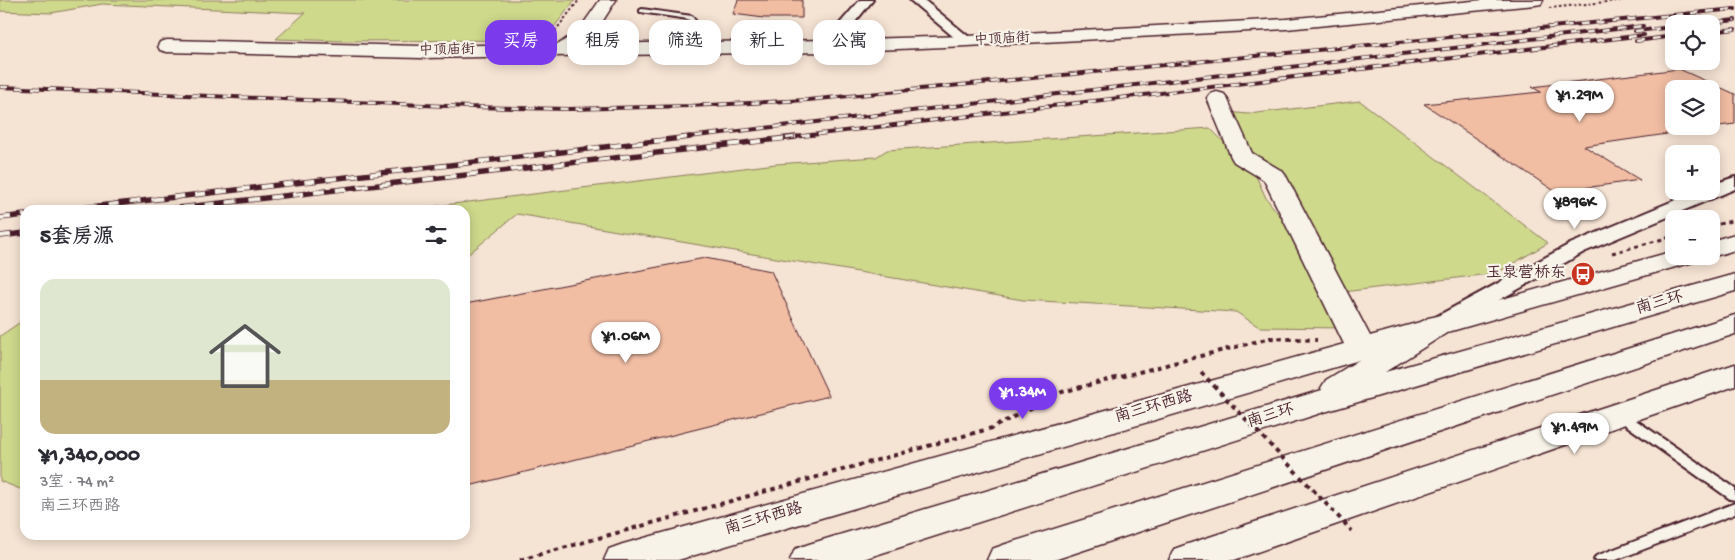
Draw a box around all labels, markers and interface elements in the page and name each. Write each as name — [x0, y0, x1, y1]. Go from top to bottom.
map controls — [1665, 15, 1720, 265]
button: locate — [1665, 15, 1720, 70]
chip: 买房 — [485, 20, 557, 65]
chip: 租房 — [567, 20, 639, 65]
chip: 筛选 — [649, 20, 721, 65]
chip: 新上 — [731, 20, 803, 65]
chip: 公寓 — [813, 20, 885, 65]
street label: 中顶庙街 — [974, 29, 1030, 50]
street label: 中顶庙街 — [419, 41, 475, 60]
pin: ¥1.29M — [1539, 80, 1621, 123]
button: layers — [1665, 80, 1720, 135]
text: ¥1.29M — [1557, 87, 1603, 106]
button: + — [1665, 145, 1720, 200]
pin: ¥896K — [1540, 188, 1610, 230]
text: ¥896K — [1554, 194, 1596, 213]
button: − — [1665, 210, 1720, 265]
icon: filters — [422, 221, 450, 249]
text: 5套房源 — [40, 226, 114, 251]
bus stop icon: 玉泉营桥东 — [1570, 261, 1596, 287]
place label: 玉泉营桥东 — [1486, 263, 1566, 284]
street label: 南三环 — [1634, 286, 1686, 320]
icon: home — [200, 311, 290, 401]
pin: ¥1.06M — [585, 322, 667, 364]
text: ¥1.06M — [602, 328, 650, 347]
pin: ¥1.34M — [982, 378, 1064, 420]
text: ¥1.34M — [1000, 384, 1046, 403]
street label: 南三环西路 — [1112, 386, 1195, 428]
street label: 南三环 — [1245, 399, 1297, 433]
pin: ¥1.49M — [1534, 412, 1616, 455]
text: ¥1.49M — [1552, 419, 1598, 438]
text: ¥1,340,000 — [40, 444, 140, 469]
text: 3室 · 74 m² — [40, 474, 114, 493]
text: 南三环西路 — [40, 498, 120, 517]
street label: 南三环西路 — [722, 498, 805, 540]

